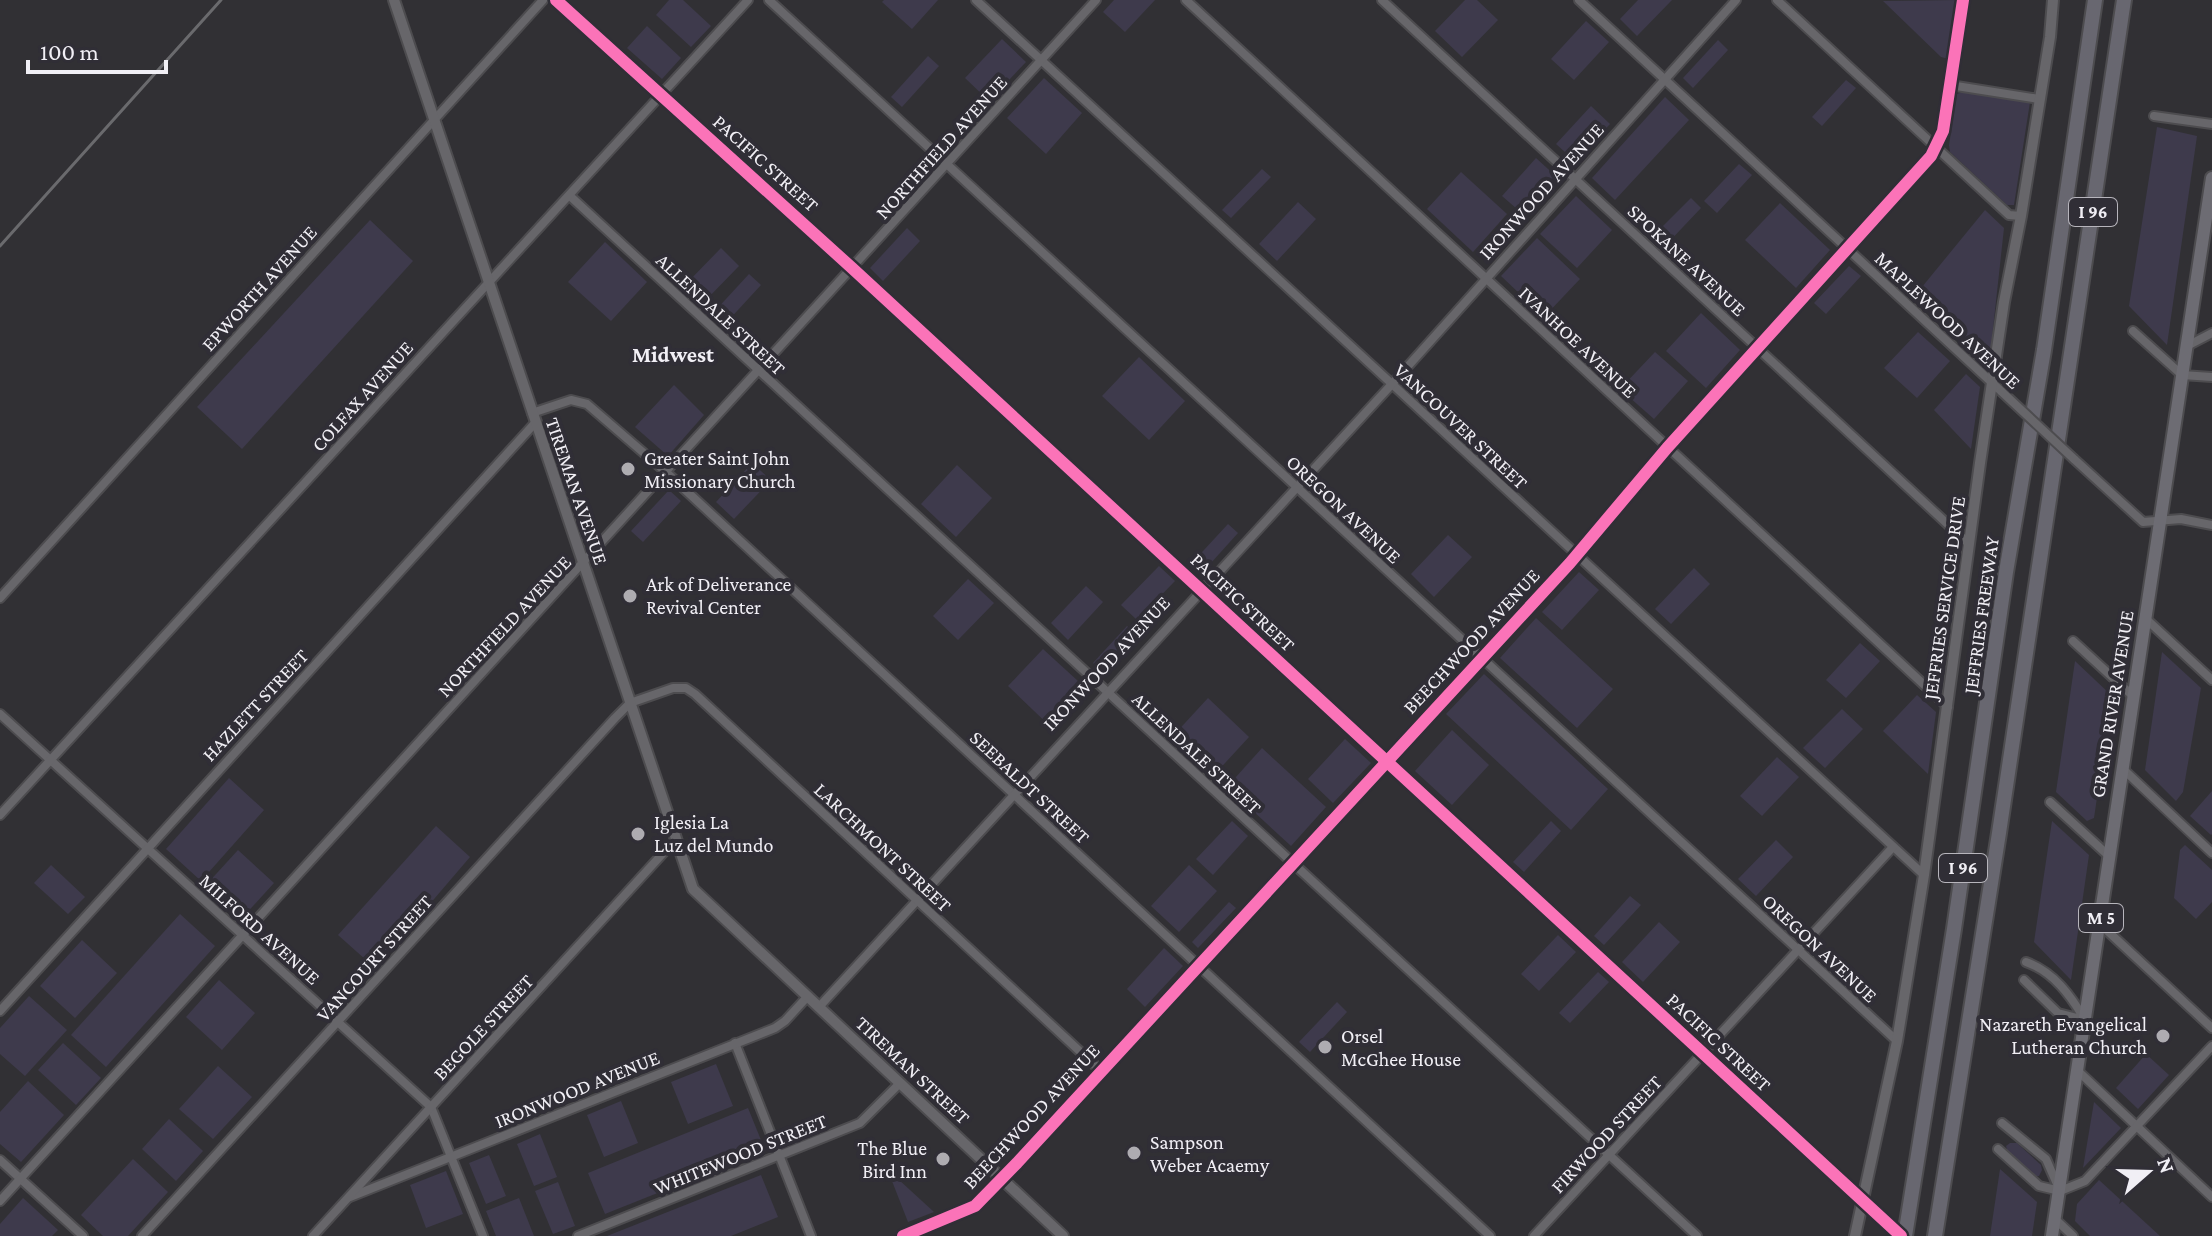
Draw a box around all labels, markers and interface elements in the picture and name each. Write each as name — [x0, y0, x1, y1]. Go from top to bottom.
scale bar — [28, 24, 166, 74]
text: 100 m — [40, 38, 99, 65]
street label: NORTHFIELD AVENUE — [871, 71, 1011, 223]
street label: PACIFIC STREET — [709, 110, 823, 216]
street label: IRONWOOD AVENUE — [1474, 118, 1608, 264]
road number: I 96 — [2069, 198, 2117, 226]
street label: SPOKANE AVENUE — [1623, 200, 1751, 320]
street label: EPWORTH AVENUE — [197, 221, 321, 355]
street label: MAPLEWOOD AVENUE — [1871, 247, 2025, 393]
street label: ALLENDALE STREET — [652, 249, 790, 380]
street label: IVANHOE AVENUE — [1515, 282, 1641, 402]
street label: COLFAX AVENUE — [307, 336, 417, 456]
district label: Midwest — [632, 342, 715, 367]
street label: VANCOUVER STREET — [1390, 359, 1532, 493]
street label: TIREMAN AVENUE — [542, 415, 613, 568]
place label: Greater Saint John Missionary Church — [644, 447, 796, 493]
street label: OREGON AVENUE — [1282, 450, 1406, 568]
marker: Greater Saint John Missionary Church — [619, 460, 637, 478]
street label: JEFFRIES SERVICE DRIVE — [1919, 495, 1970, 703]
street label: JEFFRIES FREEWAY — [1959, 534, 2004, 697]
street label: PACIFIC STREET — [1187, 548, 1300, 656]
street label: NORTHFIELD AVENUE — [433, 551, 575, 701]
street label: BEECHWOOD AVENUE — [1398, 564, 1544, 718]
place label: Ark of Deliverance Revival Center — [646, 573, 792, 618]
marker: Ark of Deliverance Revival Center — [621, 587, 639, 605]
street label: IRONWOOD AVENUE — [1038, 591, 1174, 735]
street label: GRAND RIVER AVENUE — [2086, 609, 2138, 799]
street label: HAZLETT STREET — [198, 644, 313, 766]
street label: ALLENDALE STREET — [1128, 688, 1266, 819]
street label: SEEBALDT STREET — [966, 726, 1094, 848]
street label: LARCHMONT STREET — [810, 778, 956, 916]
place label: Iglesia La Luz del Mundo — [654, 811, 773, 856]
marker: Iglesia La Luz del Mundo — [629, 825, 647, 843]
road number: I 96 — [1939, 854, 1987, 882]
street label: MILFORD AVENUE — [195, 869, 325, 989]
street label: OREGON AVENUE — [1758, 889, 1882, 1007]
street label: VANCOURT STREET — [312, 890, 437, 1026]
road number: M 5 — [2079, 904, 2123, 932]
street label: BEGOLE STREET — [429, 970, 538, 1084]
street label: PACIFIC STREET — [1663, 988, 1776, 1096]
street label: TIREMAN STREET — [852, 1012, 975, 1128]
place label: Nazareth Evangelical Lutheran Church — [1979, 1013, 2147, 1058]
place label: Orsel McGhee House — [1341, 1025, 1461, 1070]
marker: Nazareth Evangelical Lutheran Church — [2154, 1027, 2172, 1045]
marker: Orsel McGhee House — [1316, 1038, 1334, 1056]
street label: BEECHWOOD AVENUE — [958, 1039, 1104, 1193]
street label: IRONWOOD AVENUE — [491, 1046, 663, 1132]
street label: FIRWOOD STREET — [1546, 1071, 1666, 1197]
street label: WHITEWOOD STREET — [650, 1109, 830, 1199]
place label: Sampson Weber Acaemy — [1150, 1131, 1270, 1177]
north arrow — [2108, 1132, 2188, 1212]
place label: The Blue Bird Inn — [857, 1137, 927, 1182]
marker: Sampson Weber Acaemy — [1125, 1144, 1143, 1162]
marker: The Blue Bird Inn — [934, 1150, 952, 1168]
text: N — [2152, 1154, 2181, 1177]

